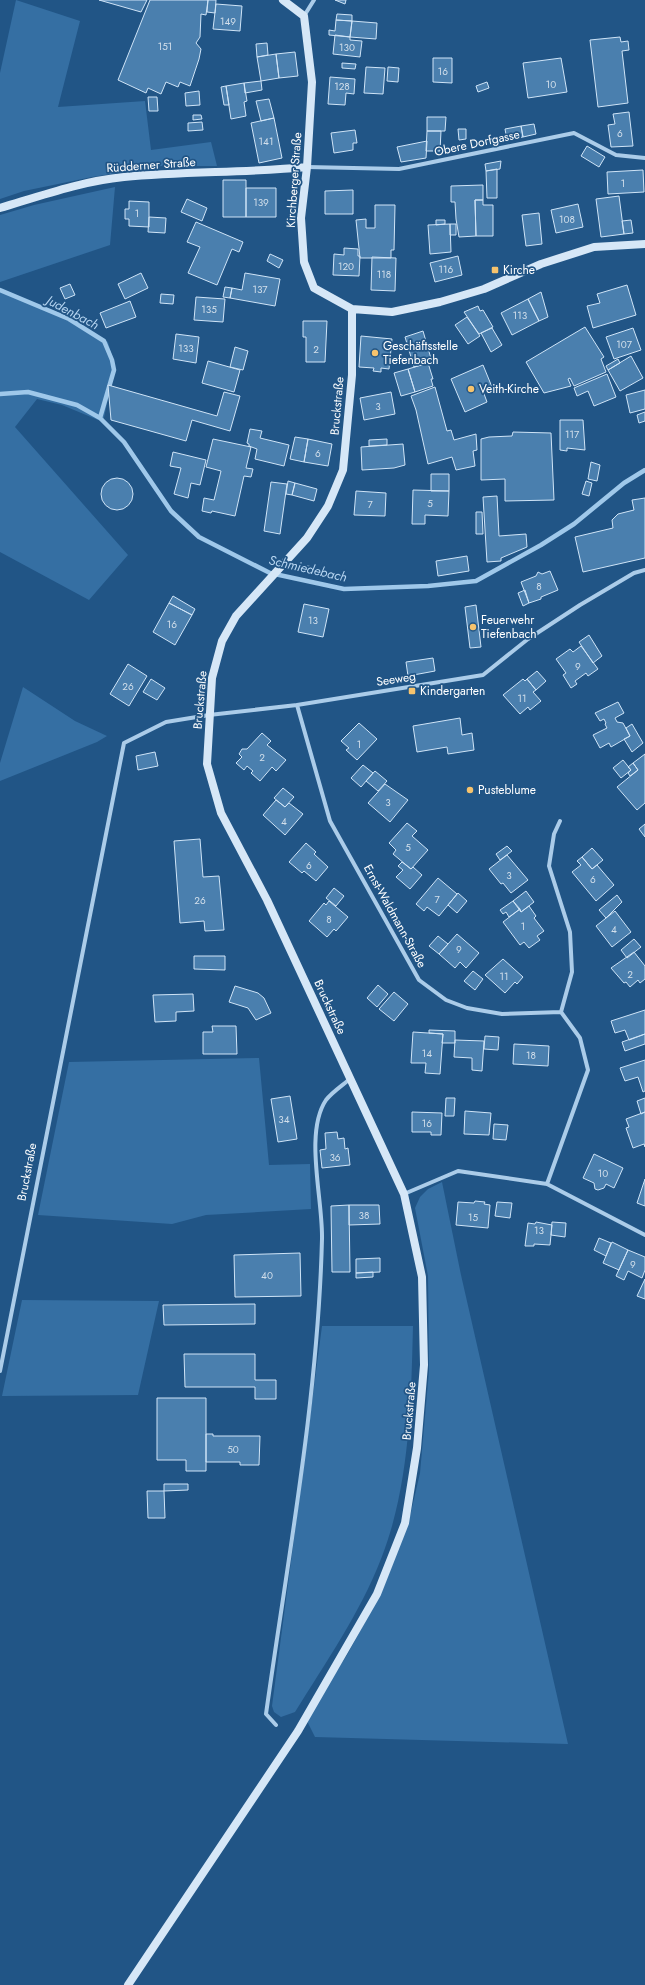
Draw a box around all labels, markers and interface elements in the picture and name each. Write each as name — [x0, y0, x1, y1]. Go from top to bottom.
house number: 149 — [220, 14, 236, 29]
house number: 151 — [158, 39, 172, 54]
house number: 130 — [339, 40, 355, 55]
house number: 16 — [438, 64, 448, 79]
house number: 10 — [546, 77, 556, 92]
house number: 128 — [334, 79, 350, 94]
street label: Obere Dorfgasse — [433, 125, 521, 161]
house number: 6 — [617, 126, 623, 141]
street label: Kirchberger Straße — [282, 132, 306, 228]
house number: 141 — [259, 134, 273, 149]
street label: Rüdderner Straße — [106, 153, 196, 177]
house number: 1 — [621, 176, 625, 191]
house number: 139 — [253, 195, 269, 210]
house number: 1 — [135, 206, 139, 221]
house number: 108 — [559, 212, 575, 227]
house number: 120 — [338, 259, 354, 274]
place label: Kirche — [503, 261, 535, 279]
house number: 116 — [439, 262, 454, 277]
marker: Kirche — [490, 265, 500, 275]
house number: 118 — [377, 267, 391, 282]
house number: 137 — [252, 282, 268, 297]
water label: Judenbach — [40, 289, 103, 334]
house number: 135 — [201, 302, 217, 317]
house number: 113 — [513, 308, 528, 323]
place label: Geschäftsstelle Tiefenbach — [383, 337, 458, 369]
house number: 107 — [616, 337, 633, 352]
house number: 133 — [178, 341, 194, 356]
house number: 2 — [313, 342, 319, 357]
marker: Geschäftsstelle Tiefenbach — [370, 348, 380, 358]
street label: Bruckstraße — [325, 376, 349, 436]
place label: Veith-Kirche — [479, 380, 539, 398]
marker: Veith-Kirche — [466, 384, 476, 394]
house number: 3 — [375, 399, 381, 414]
house number: 117 — [565, 427, 580, 442]
house number: 6 — [315, 446, 321, 461]
house number: 5 — [427, 496, 433, 511]
house number: 7 — [367, 497, 373, 512]
water label: Schmiedebach — [267, 550, 349, 587]
house number: 8 — [536, 579, 542, 594]
place label: Feuerwehr Tiefenbach — [481, 611, 536, 643]
house number: 13 — [308, 613, 319, 628]
house number: 16 — [167, 617, 177, 632]
marker: Feuerwehr Tiefenbach — [468, 622, 478, 632]
house number: 9 — [575, 659, 581, 674]
street label: Seeweg — [375, 667, 417, 691]
street label: Bruckstraße — [188, 670, 212, 730]
house number: 26 — [122, 679, 134, 694]
place label: Kindergarten — [420, 682, 485, 700]
marker: Kindergarten — [407, 686, 417, 696]
house number: 11 — [518, 691, 527, 706]
house number: 1 — [357, 737, 361, 752]
house number: 2 — [259, 750, 265, 765]
place label: Pusteblume — [478, 781, 536, 799]
marker: Pusteblume — [465, 785, 475, 795]
house number: 3 — [385, 795, 391, 810]
house number: 4 — [281, 814, 287, 829]
house number: 5 — [405, 840, 411, 855]
house number: 6 — [306, 858, 312, 873]
street label: Ernst-Waldmann-Straße — [359, 861, 431, 971]
house number: 3 — [506, 868, 512, 883]
house number: 6 — [590, 872, 596, 887]
house number: 7 — [434, 892, 440, 907]
house number: 26 — [194, 893, 206, 908]
house number: 8 — [326, 912, 332, 927]
house number: 1 — [521, 919, 525, 934]
house number: 4 — [611, 922, 617, 937]
house number: 9 — [456, 942, 462, 957]
house number: 2 — [627, 967, 633, 982]
house number: 11 — [500, 969, 509, 984]
street label: Bruckstraße — [309, 977, 351, 1037]
house number: 14 — [422, 1046, 432, 1061]
house number: 18 — [526, 1048, 536, 1063]
house number: 34 — [278, 1112, 290, 1127]
house number: 16 — [422, 1116, 432, 1131]
street label: Bruckstraße — [13, 1141, 41, 1203]
house number: 36 — [329, 1150, 341, 1165]
house number: 10 — [598, 1166, 608, 1181]
house number: 38 — [359, 1208, 369, 1223]
house number: 15 — [468, 1210, 478, 1225]
house number: 13 — [534, 1223, 545, 1238]
house number: 9 — [630, 1257, 636, 1272]
house number: 40 — [261, 1268, 273, 1283]
street label: Bruckstraße — [397, 1381, 421, 1441]
house number: 50 — [227, 1442, 239, 1457]

